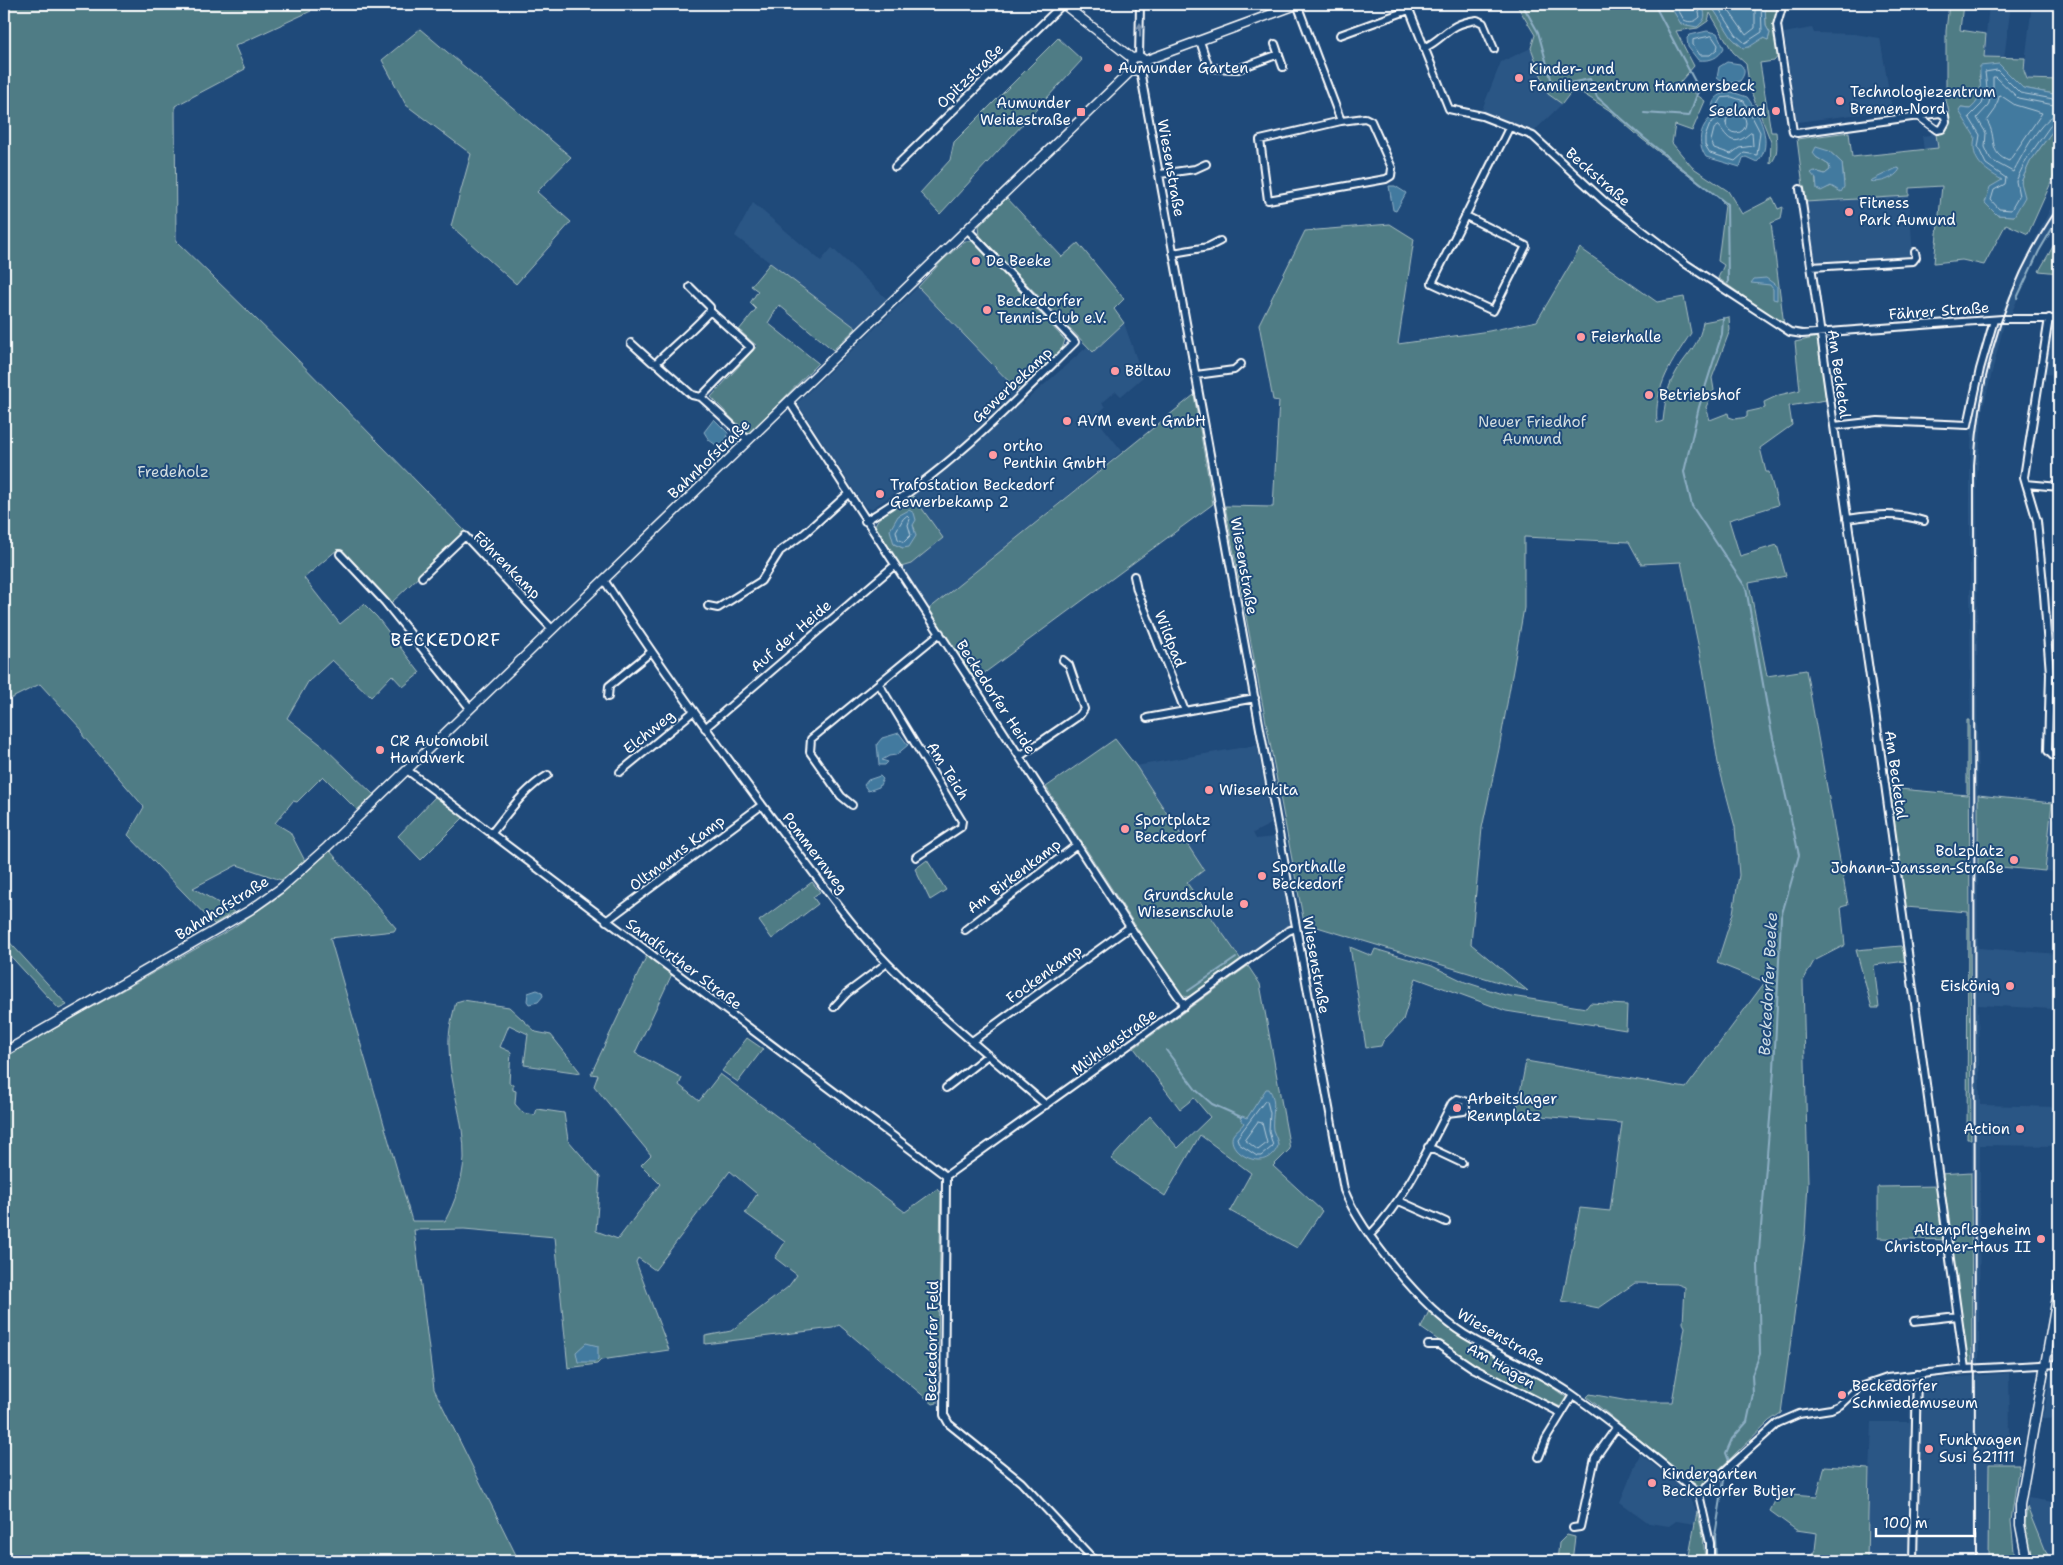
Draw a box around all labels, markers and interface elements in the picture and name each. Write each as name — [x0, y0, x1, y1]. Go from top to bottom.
one-way arrow — [1136, 22, 1144, 38]
street label: Opitzstraße — [932, 39, 1008, 113]
place label: Aumunder Garten — [1118, 58, 1248, 78]
place label: Kinder- und Familienzentrum Hammersbeck — [1529, 59, 1755, 96]
marker: Aumunder Garten — [1102, 62, 1114, 74]
marker: Kinder- und Familienzentrum Hammersbeck — [1513, 72, 1525, 84]
place label: Technologiezentrum Bremen-Nord — [1850, 82, 1996, 119]
place label: Aumunder Weidestraße — [980, 93, 1071, 130]
marker: Technologiezentrum Bremen-Nord — [1834, 95, 1846, 107]
place label: Seeland — [1709, 101, 1766, 121]
marker: Seeland — [1770, 105, 1782, 117]
marker: Aumunder Weidestraße — [1075, 106, 1087, 118]
street label: Wiesenstraße — [1153, 118, 1189, 218]
street label: Beckstraße — [1561, 143, 1635, 211]
place label: Fitness Park Aumund — [1859, 193, 1956, 230]
marker: Fitness Park Aumund — [1843, 206, 1855, 218]
place label: De Beeke — [986, 251, 1051, 271]
marker: De Beeke — [970, 255, 982, 267]
place label: Beckedorfer Tennis-Club e.V. — [997, 291, 1107, 328]
street label: Fährer Straße — [1888, 297, 1990, 325]
marker: Beckedorfer Tennis-Club e.V. — [981, 304, 993, 316]
place label: Feierhalle — [1591, 327, 1662, 347]
street label: Am Becketal — [1823, 328, 1855, 420]
marker: Feierhalle — [1575, 331, 1587, 343]
street label: Gewerbekamp — [967, 342, 1057, 428]
place label: Böltau — [1125, 361, 1171, 381]
marker: Böltau — [1109, 365, 1121, 377]
place label: Betriebshof — [1659, 385, 1741, 405]
marker: Betriebshof — [1643, 389, 1655, 401]
place label: AVM event GmbH — [1077, 411, 1206, 431]
park label: Neuer Friedhof Aumund — [1478, 412, 1587, 449]
street label: Bahnhofstraße — [664, 415, 754, 503]
marker: AVM event GmbH — [1061, 415, 1073, 427]
place label: ortho Penthin GmbH — [1003, 436, 1106, 473]
marker: ortho Penthin GmbH — [987, 449, 999, 461]
park label: Fredeholz — [137, 462, 209, 482]
place label: Trafostation Beckedorf Gewerbekamp 2 — [890, 475, 1055, 512]
marker: Trafostation Beckedorf Gewerbekamp 2 — [874, 488, 886, 500]
street label: Wiesenstraße — [1226, 516, 1262, 616]
street label: Föhrenkamp — [469, 527, 545, 603]
street label: Auf der Heide — [746, 595, 836, 677]
street label: Wildpad — [1150, 608, 1191, 671]
district label: BECKEDORF — [390, 628, 502, 652]
street label: Beckedorfer Heide — [952, 636, 1040, 758]
street label: Elchweg — [619, 705, 679, 759]
street label: Am Becketal — [1880, 729, 1912, 821]
place label: CR Automobil Handwerk — [390, 731, 489, 768]
street label: Am Teich — [922, 738, 974, 804]
marker: CR Automobil Handwerk — [374, 744, 386, 756]
place label: Wiesenkita — [1219, 780, 1299, 800]
marker: Wiesenkita — [1203, 784, 1215, 796]
street label: Pommernweg — [778, 808, 852, 898]
place label: Sportplatz Beckedorf — [1135, 810, 1211, 847]
street label: Oltmanns Kamp — [625, 811, 729, 895]
marker: Sportplatz Beckedorf — [1119, 823, 1131, 835]
street label: Am Birkenkamp — [963, 834, 1065, 918]
place label: Bolzplatz Johann-Janssen-Straße — [1831, 841, 2004, 878]
marker: Bolzplatz Johann-Janssen-Straße — [2008, 854, 2020, 866]
place label: Sporthalle Beckedorf — [1272, 857, 1346, 894]
marker: Sporthalle Beckedorf — [1256, 870, 1268, 882]
street label: Bahnhofstraße — [171, 871, 273, 945]
place label: Grundschule Wiesenschule — [1137, 885, 1234, 922]
marker: Grundschule Wiesenschule — [1238, 898, 1250, 910]
water label: Beckedorfer Beeke — [1754, 912, 1782, 1056]
street label: Sandfurther Straße — [622, 914, 746, 1014]
street label: Wiesenstraße — [1298, 915, 1334, 1015]
street label: Fockenkamp — [1002, 940, 1086, 1008]
place label: Eiskönig — [1940, 976, 2000, 996]
marker: Eiskönig — [2004, 980, 2016, 992]
street label: Mühlenstraße — [1067, 1004, 1161, 1080]
place label: Arbeitslager Rennplatz — [1467, 1089, 1557, 1126]
marker: Arbeitslager Rennplatz — [1451, 1102, 1463, 1114]
place label: Action — [1963, 1119, 2010, 1139]
marker: Action — [2014, 1123, 2026, 1135]
place label: Altenpflegeheim Christopher-Haus II — [1885, 1220, 2031, 1257]
marker: Altenpflegeheim Christopher-Haus II — [2035, 1233, 2047, 1245]
street label: Beckedorfer Feld — [921, 1280, 943, 1402]
street label: Wiesenstraße — [1453, 1304, 1549, 1370]
street label: Am Hagen — [1463, 1338, 1539, 1394]
place label: Beckedorfer Schmiedemuseum — [1852, 1376, 1978, 1413]
marker: Beckedorfer Schmiedemuseum — [1836, 1389, 1848, 1401]
place label: Funkwagen Susi 621111 — [1939, 1430, 2022, 1467]
marker: Funkwagen Susi 621111 — [1923, 1443, 1935, 1455]
place label: Kindergarten Beckedorfer Butjer — [1662, 1464, 1796, 1501]
marker: Kindergarten Beckedorfer Butjer — [1646, 1477, 1658, 1489]
scale bar — [1876, 1505, 1974, 1537]
text: 100 m — [1883, 1513, 1928, 1533]

